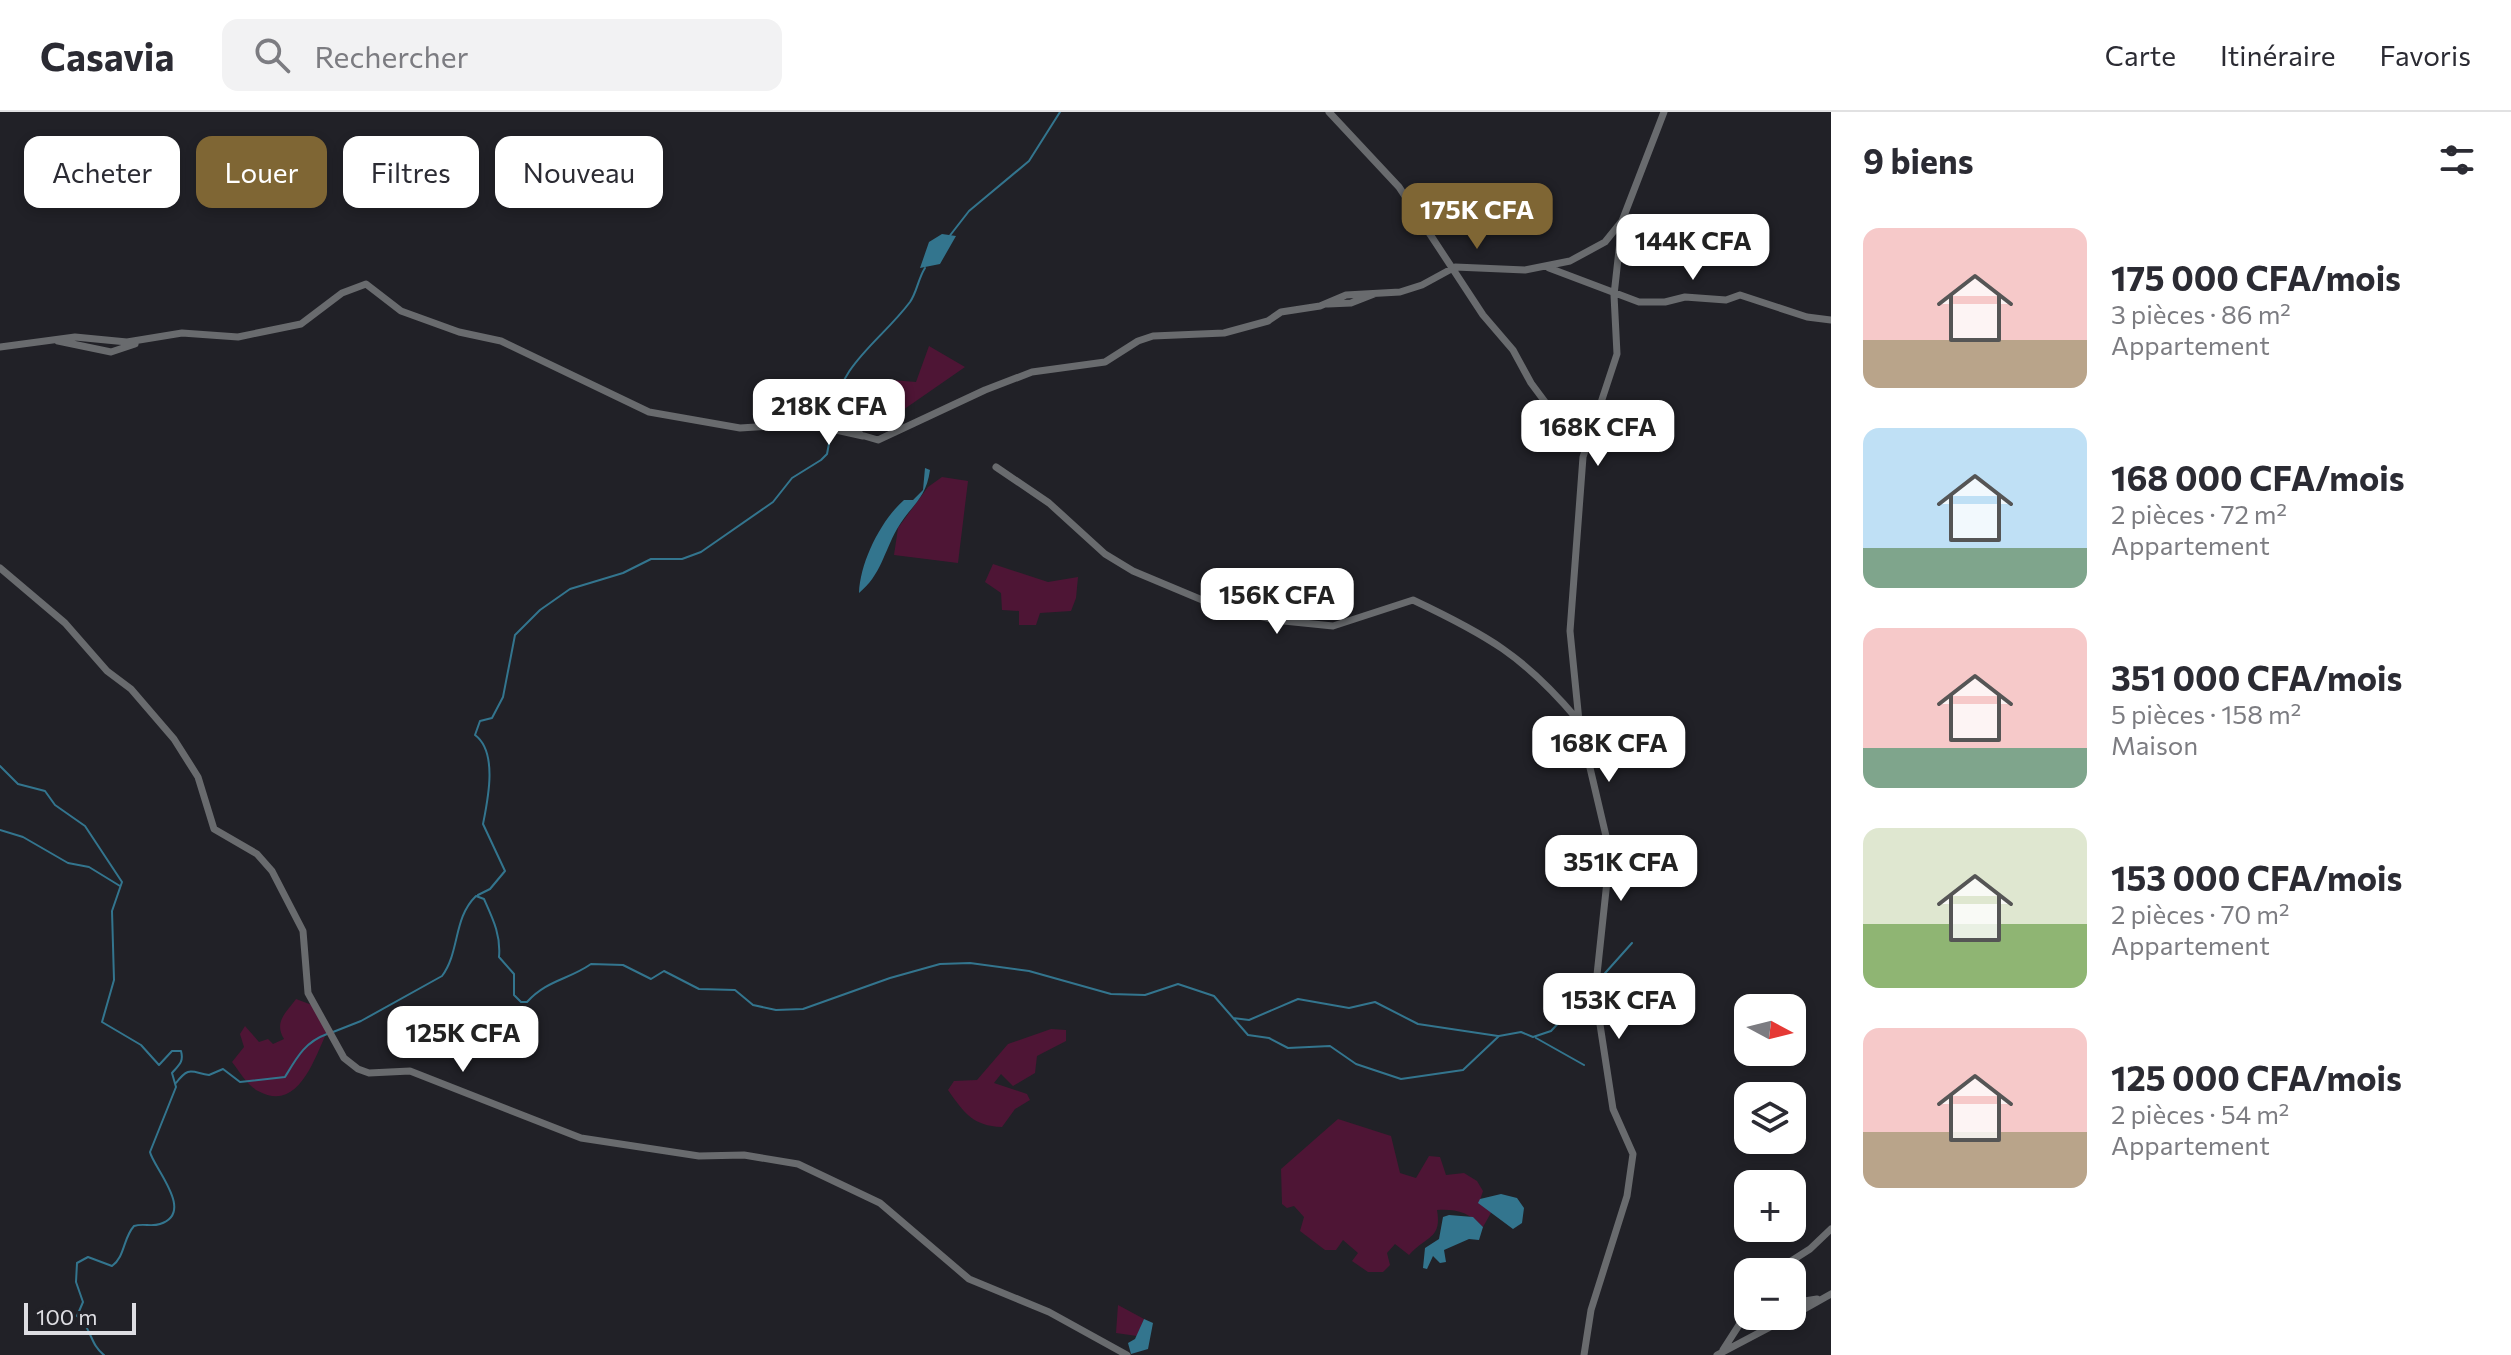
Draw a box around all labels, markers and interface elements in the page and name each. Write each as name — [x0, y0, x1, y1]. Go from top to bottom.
search box — [222, 19, 782, 91]
text: Casavia — [40, 32, 174, 79]
icon: search — [250, 33, 294, 77]
text: Rechercher — [314, 37, 469, 74]
text: Carte — [2105, 38, 2176, 72]
text: Itinéraire — [2220, 38, 2335, 72]
text: Favoris — [2379, 38, 2471, 72]
chip: Acheter — [24, 136, 180, 208]
chip: Louer — [196, 136, 327, 208]
chip: Filtres — [343, 136, 479, 208]
chip: Nouveau — [495, 136, 663, 208]
icon: filters — [2435, 138, 2479, 182]
text: 9 biens — [1863, 139, 1973, 181]
pin: 175K CFA — [1394, 183, 1560, 251]
text: 175K CFA — [1420, 193, 1534, 224]
pin: 144K CFA — [1610, 214, 1776, 282]
text: 144K CFA — [1634, 224, 1752, 255]
text: 175 000 CFA/mois — [2111, 256, 2401, 298]
icon: home — [1927, 260, 2023, 356]
text: 3 pièces · 86 m² — [2111, 298, 2291, 329]
text: Appartement — [2111, 329, 2270, 360]
pin: 218K CFA — [746, 379, 912, 447]
text: 218K CFA — [771, 389, 887, 420]
pin: 168K CFA — [1515, 400, 1681, 468]
text: 168K CFA — [1539, 410, 1657, 441]
text: 168 000 CFA/mois — [2111, 456, 2405, 498]
icon: home — [1927, 460, 2023, 556]
text: 2 pièces · 72 m² — [2111, 498, 2287, 529]
text: Appartement — [2111, 529, 2270, 560]
pin: 156K CFA — [1194, 568, 1360, 636]
text: 156K CFA — [1219, 578, 1335, 609]
text: 351 000 CFA/mois — [2111, 656, 2402, 698]
icon: home — [1927, 660, 2023, 756]
text: 5 pièces · 158 m² — [2111, 698, 2301, 729]
pin: 168K CFA — [1526, 716, 1692, 784]
text: 168K CFA — [1550, 726, 1668, 757]
text: Maison — [2111, 729, 2198, 760]
pin: 351K CFA — [1538, 835, 1704, 903]
text: 351K CFA — [1563, 845, 1679, 876]
text: 153 000 CFA/mois — [2111, 856, 2402, 898]
icon: home — [1927, 860, 2023, 956]
text: 2 pièces · 70 m² — [2111, 898, 2289, 929]
text: Appartement — [2111, 929, 2270, 960]
pin: 153K CFA — [1536, 973, 1702, 1041]
text: 153K CFA — [1561, 983, 1677, 1014]
north arrow — [1734, 994, 1806, 1066]
map controls — [1734, 994, 1806, 1330]
pin: 125K CFA — [380, 1006, 546, 1074]
text: 125K CFA — [405, 1016, 521, 1047]
text: 125 000 CFA/mois — [2111, 1056, 2402, 1098]
icon: home — [1927, 1060, 2023, 1156]
button: layers — [1734, 1082, 1806, 1154]
text: 2 pièces · 54 m² — [2111, 1098, 2289, 1129]
text: Appartement — [2111, 1129, 2270, 1160]
button: + — [1734, 1170, 1806, 1242]
button: − — [1734, 1258, 1806, 1330]
scale bar — [24, 1299, 136, 1335]
text: 100 m — [36, 1303, 98, 1330]

